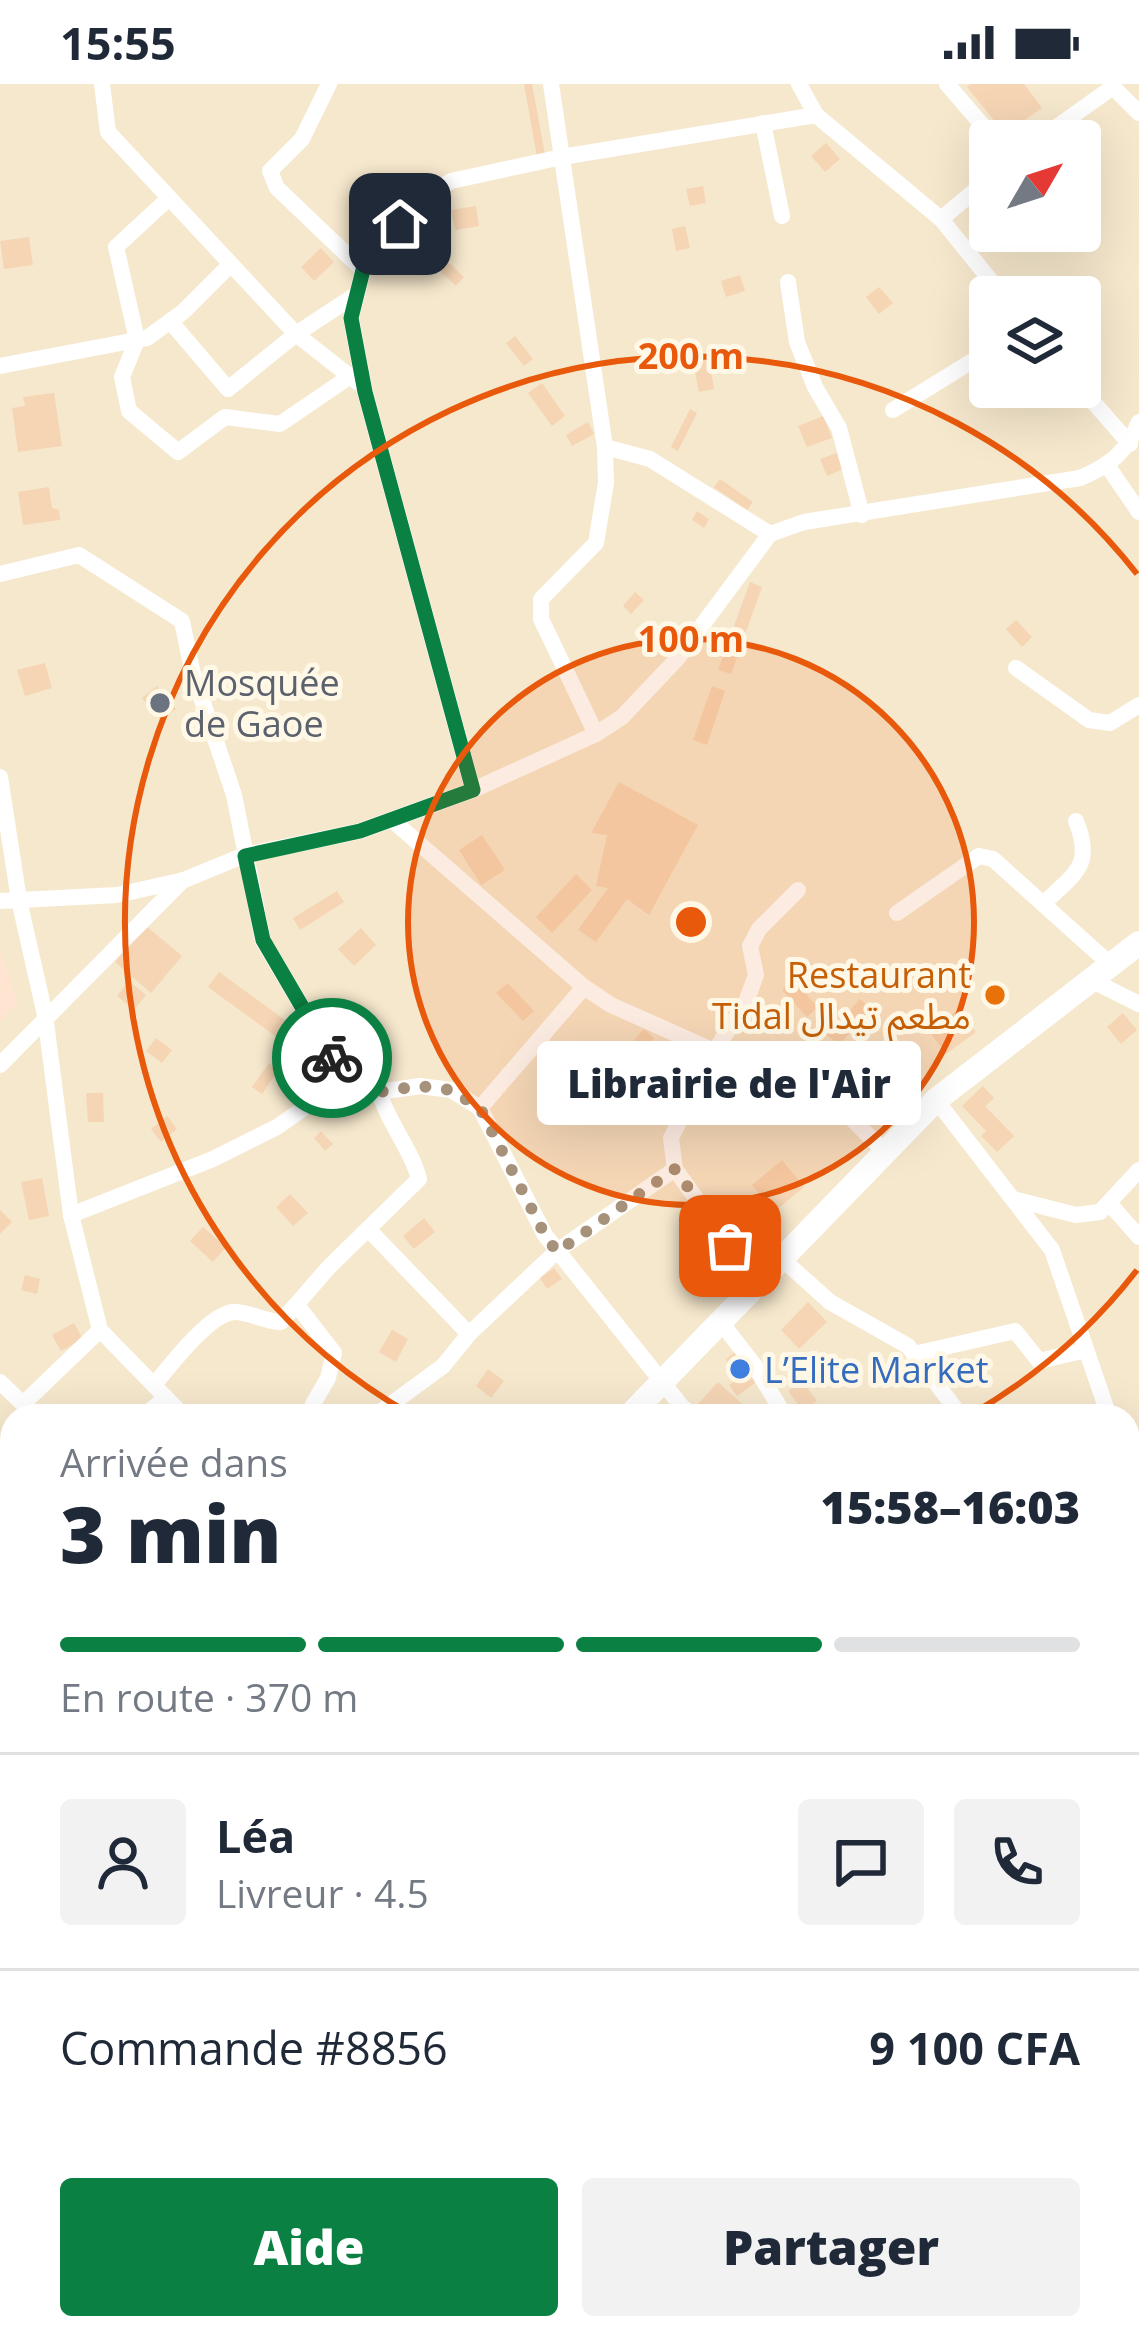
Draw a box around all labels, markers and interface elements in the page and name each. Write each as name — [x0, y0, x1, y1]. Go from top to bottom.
text: 15:55 — [60, 12, 176, 73]
north arrow — [969, 120, 1101, 252]
map controls — [969, 120, 1101, 408]
pin — [349, 173, 451, 275]
icon: home — [367, 191, 433, 257]
button: layers — [969, 276, 1101, 408]
text: 200 m — [638, 331, 744, 380]
text: 100 m — [638, 614, 744, 663]
place label: Mosquée de Gaoe — [184, 658, 340, 748]
marker: Mosquée de Gaoe — [147, 690, 173, 716]
centre of rings — [670, 901, 712, 943]
place label: Restaurant Tidal مطعم تيدال — [712, 950, 971, 1044]
marker: Restaurant Tidal مطعم تيدال — [982, 982, 1008, 1008]
courier — [272, 998, 392, 1118]
icon: bike — [299, 1025, 365, 1091]
callout: Librairie de l'Air — [538, 1042, 922, 1126]
text: Librairie de l'Air — [567, 1056, 891, 1109]
pin — [679, 1195, 781, 1297]
icon: bag — [697, 1213, 763, 1279]
place label: L’Elite Market — [764, 1345, 989, 1394]
marker: L’Elite Market — [727, 1356, 753, 1382]
text: Arrivée dans — [60, 1435, 288, 1488]
text: 15:58–16:03 — [821, 1476, 1080, 1537]
text: 3 min — [60, 1480, 282, 1586]
text: En route · 370 m — [60, 1670, 358, 1723]
button: person — [60, 1799, 186, 1925]
button: chat — [798, 1799, 924, 1925]
button: phone — [954, 1799, 1080, 1925]
text: Léa — [216, 1805, 295, 1866]
text: Livreur · 4.5 — [216, 1866, 429, 1919]
text: Commande #8856 — [60, 2017, 448, 2078]
text: 9 100 CFA — [869, 2017, 1080, 2078]
button: Aide — [60, 2178, 558, 2316]
button: Partager — [582, 2178, 1080, 2316]

